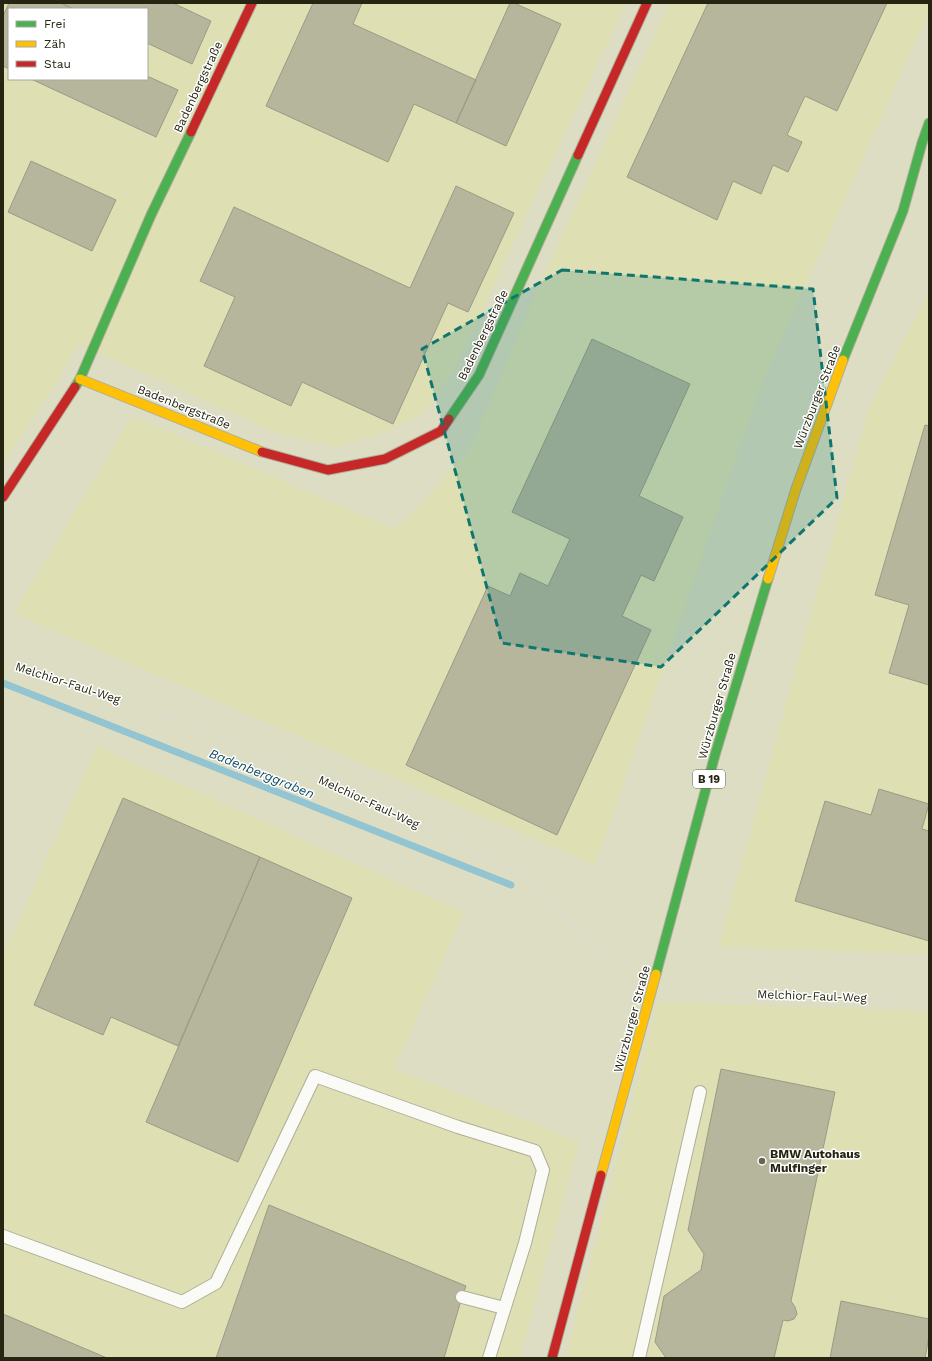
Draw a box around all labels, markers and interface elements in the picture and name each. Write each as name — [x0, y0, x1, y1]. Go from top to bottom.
legend — [8, 8, 148, 80]
text: Frei — [44, 17, 66, 31]
text: Zäh — [44, 37, 66, 51]
street label: Badenbergstraße — [171, 39, 225, 135]
text: Stau — [44, 57, 71, 71]
street label: Badenbergstraße — [455, 287, 511, 383]
street label: Würzburger Straße — [791, 343, 843, 451]
street label: Badenbergstraße — [135, 382, 233, 432]
street label: Würzburger Straße — [695, 651, 739, 761]
street label: Melchior-Faul-Weg — [14, 659, 123, 707]
water label: Badenberggraben — [207, 746, 317, 801]
road number: B 19 — [693, 770, 725, 788]
street label: Melchior-Faul-Weg — [316, 772, 422, 832]
street label: Würzburger Straße — [611, 964, 653, 1074]
street label: Melchior-Faul-Weg — [757, 987, 868, 1005]
place label: BMW Autohaus Mulfinger — [770, 1147, 861, 1175]
marker: BMW Autohaus Mulfinger — [757, 1156, 767, 1166]

